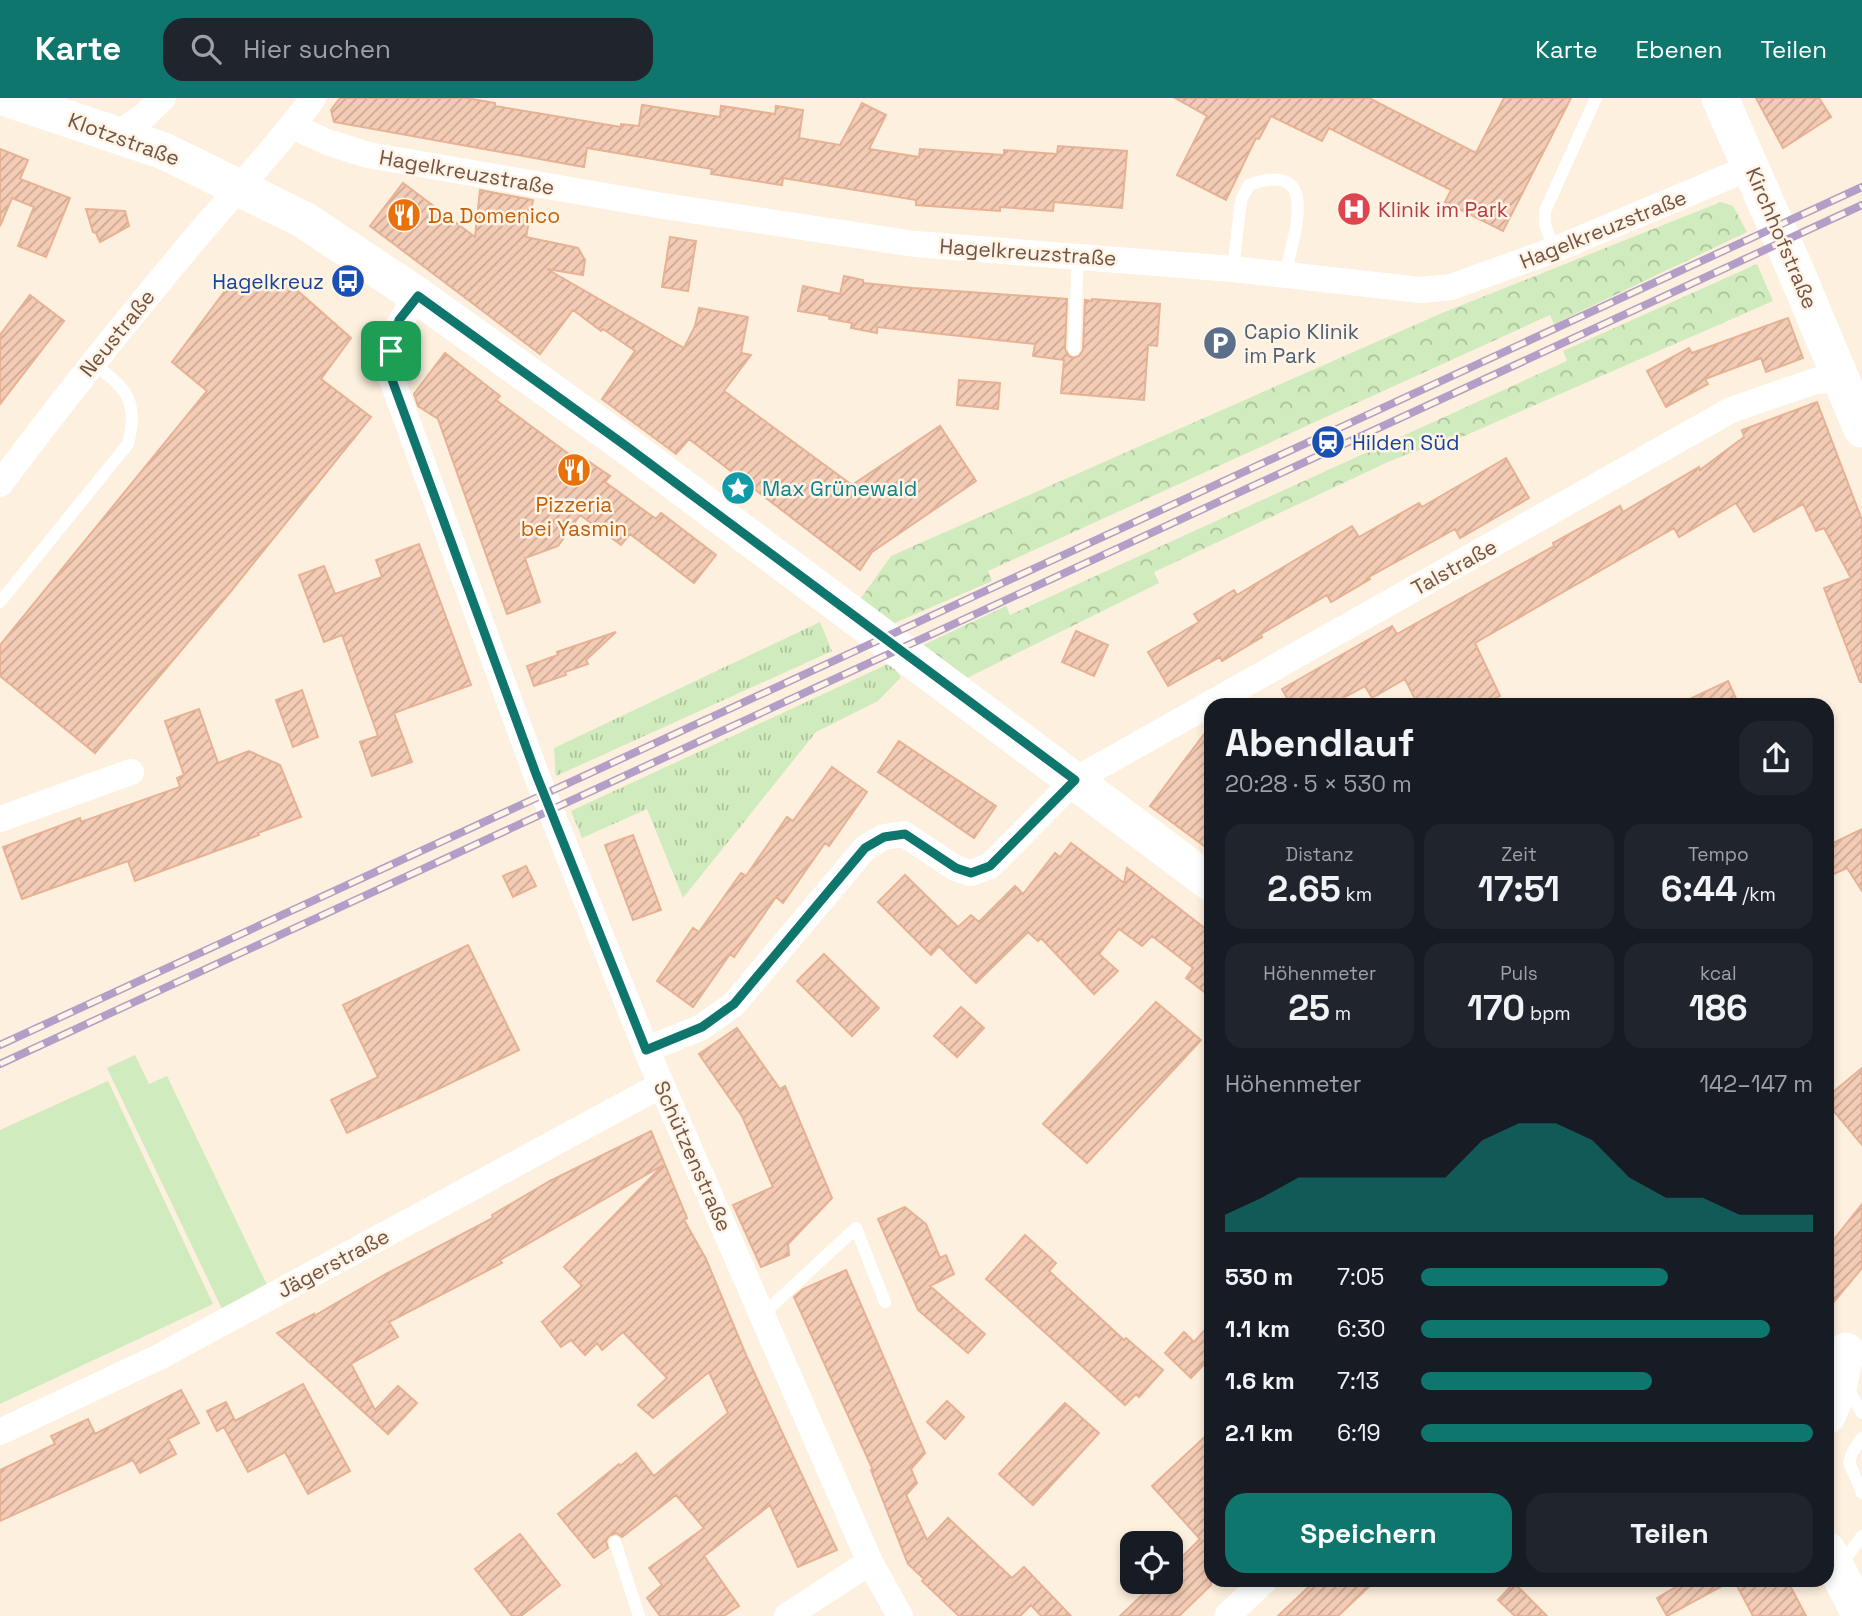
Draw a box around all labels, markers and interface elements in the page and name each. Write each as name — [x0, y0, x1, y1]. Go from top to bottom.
search box — [163, 18, 653, 81]
text: Karte — [35, 28, 121, 70]
icon: search — [187, 30, 225, 68]
text: Hier suchen — [243, 32, 391, 66]
text: Karte — [1535, 34, 1598, 65]
text: Ebenen — [1636, 34, 1722, 65]
text: Teilen — [1760, 34, 1827, 65]
street label: Klotzstraße — [64, 106, 184, 172]
street label: Hagelkreuzstraße — [377, 143, 557, 201]
street label: Kirchhofstraße — [1740, 163, 1824, 313]
street label: Hagelkreuzstraße — [1516, 183, 1690, 275]
hospital icon: Klinik im Park — [1335, 190, 1373, 228]
restaurant icon: Da Domenico — [385, 196, 423, 234]
place label: Klinik im Park — [1378, 196, 1508, 223]
place label: Da Domenico — [428, 202, 560, 229]
street label: Hagelkreuzstraße — [939, 232, 1117, 272]
bus stop icon: Hagelkreuz — [329, 262, 367, 300]
place label: Hagelkreuz — [212, 268, 324, 295]
street label: Neustraße — [73, 284, 161, 382]
place label: Capio Klinik im Park — [1244, 318, 1359, 369]
pin — [361, 321, 421, 381]
parking icon: Capio Klinik im Park — [1201, 324, 1239, 362]
icon: arrive — [372, 332, 410, 370]
station icon: Hilden Süd — [1309, 423, 1347, 461]
place label: Hilden Süd — [1352, 429, 1460, 456]
restaurant icon: Pizzeria bei Yasmin — [555, 451, 593, 489]
place icon: Max Grünewald — [719, 469, 757, 507]
place label: Max Grünewald — [762, 475, 917, 502]
place label: Pizzeria bei Yasmin — [521, 491, 627, 542]
street label: Talstraße — [1407, 533, 1501, 601]
text: Abendlauf — [1225, 719, 1414, 767]
button: share — [1739, 721, 1813, 795]
text: 20:28 · 5 × 530 m — [1225, 769, 1412, 799]
text: Distanz — [1286, 842, 1354, 867]
text: Zeit — [1501, 842, 1537, 867]
text: Tempo — [1688, 842, 1749, 867]
text: 2.65 — [1267, 867, 1341, 911]
text: 17:51 — [1478, 867, 1560, 911]
text: 6:44 — [1661, 867, 1737, 911]
text: km — [1341, 882, 1372, 907]
text: /km — [1737, 882, 1776, 907]
text: Höhenmeter — [1263, 961, 1376, 986]
text: Puls — [1500, 961, 1538, 986]
text: kcal — [1700, 961, 1737, 986]
text: 25 — [1288, 986, 1330, 1030]
text: 170 — [1467, 986, 1525, 1030]
text: 186 — [1689, 986, 1748, 1030]
text: m — [1330, 1001, 1351, 1026]
text: bpm — [1525, 1001, 1571, 1026]
text: Höhenmeter — [1225, 1069, 1362, 1099]
text: 142–147 m — [1699, 1069, 1813, 1099]
street label: Schützenstraße — [648, 1076, 738, 1236]
street label: Jägerstraße — [272, 1222, 394, 1304]
text: 530 m — [1225, 1262, 1293, 1292]
text: 7:05 — [1337, 1262, 1384, 1292]
text: 1.1 km — [1225, 1314, 1290, 1344]
text: 6:30 — [1337, 1314, 1386, 1344]
text: 1.6 km — [1225, 1366, 1295, 1396]
text: 7:13 — [1337, 1366, 1379, 1396]
text: 2.1 km — [1225, 1418, 1293, 1448]
text: 6:19 — [1337, 1418, 1381, 1448]
button: Speichern — [1225, 1493, 1512, 1573]
button: Teilen — [1526, 1493, 1813, 1573]
map controls — [1120, 1531, 1183, 1594]
button: locate — [1120, 1531, 1183, 1594]

